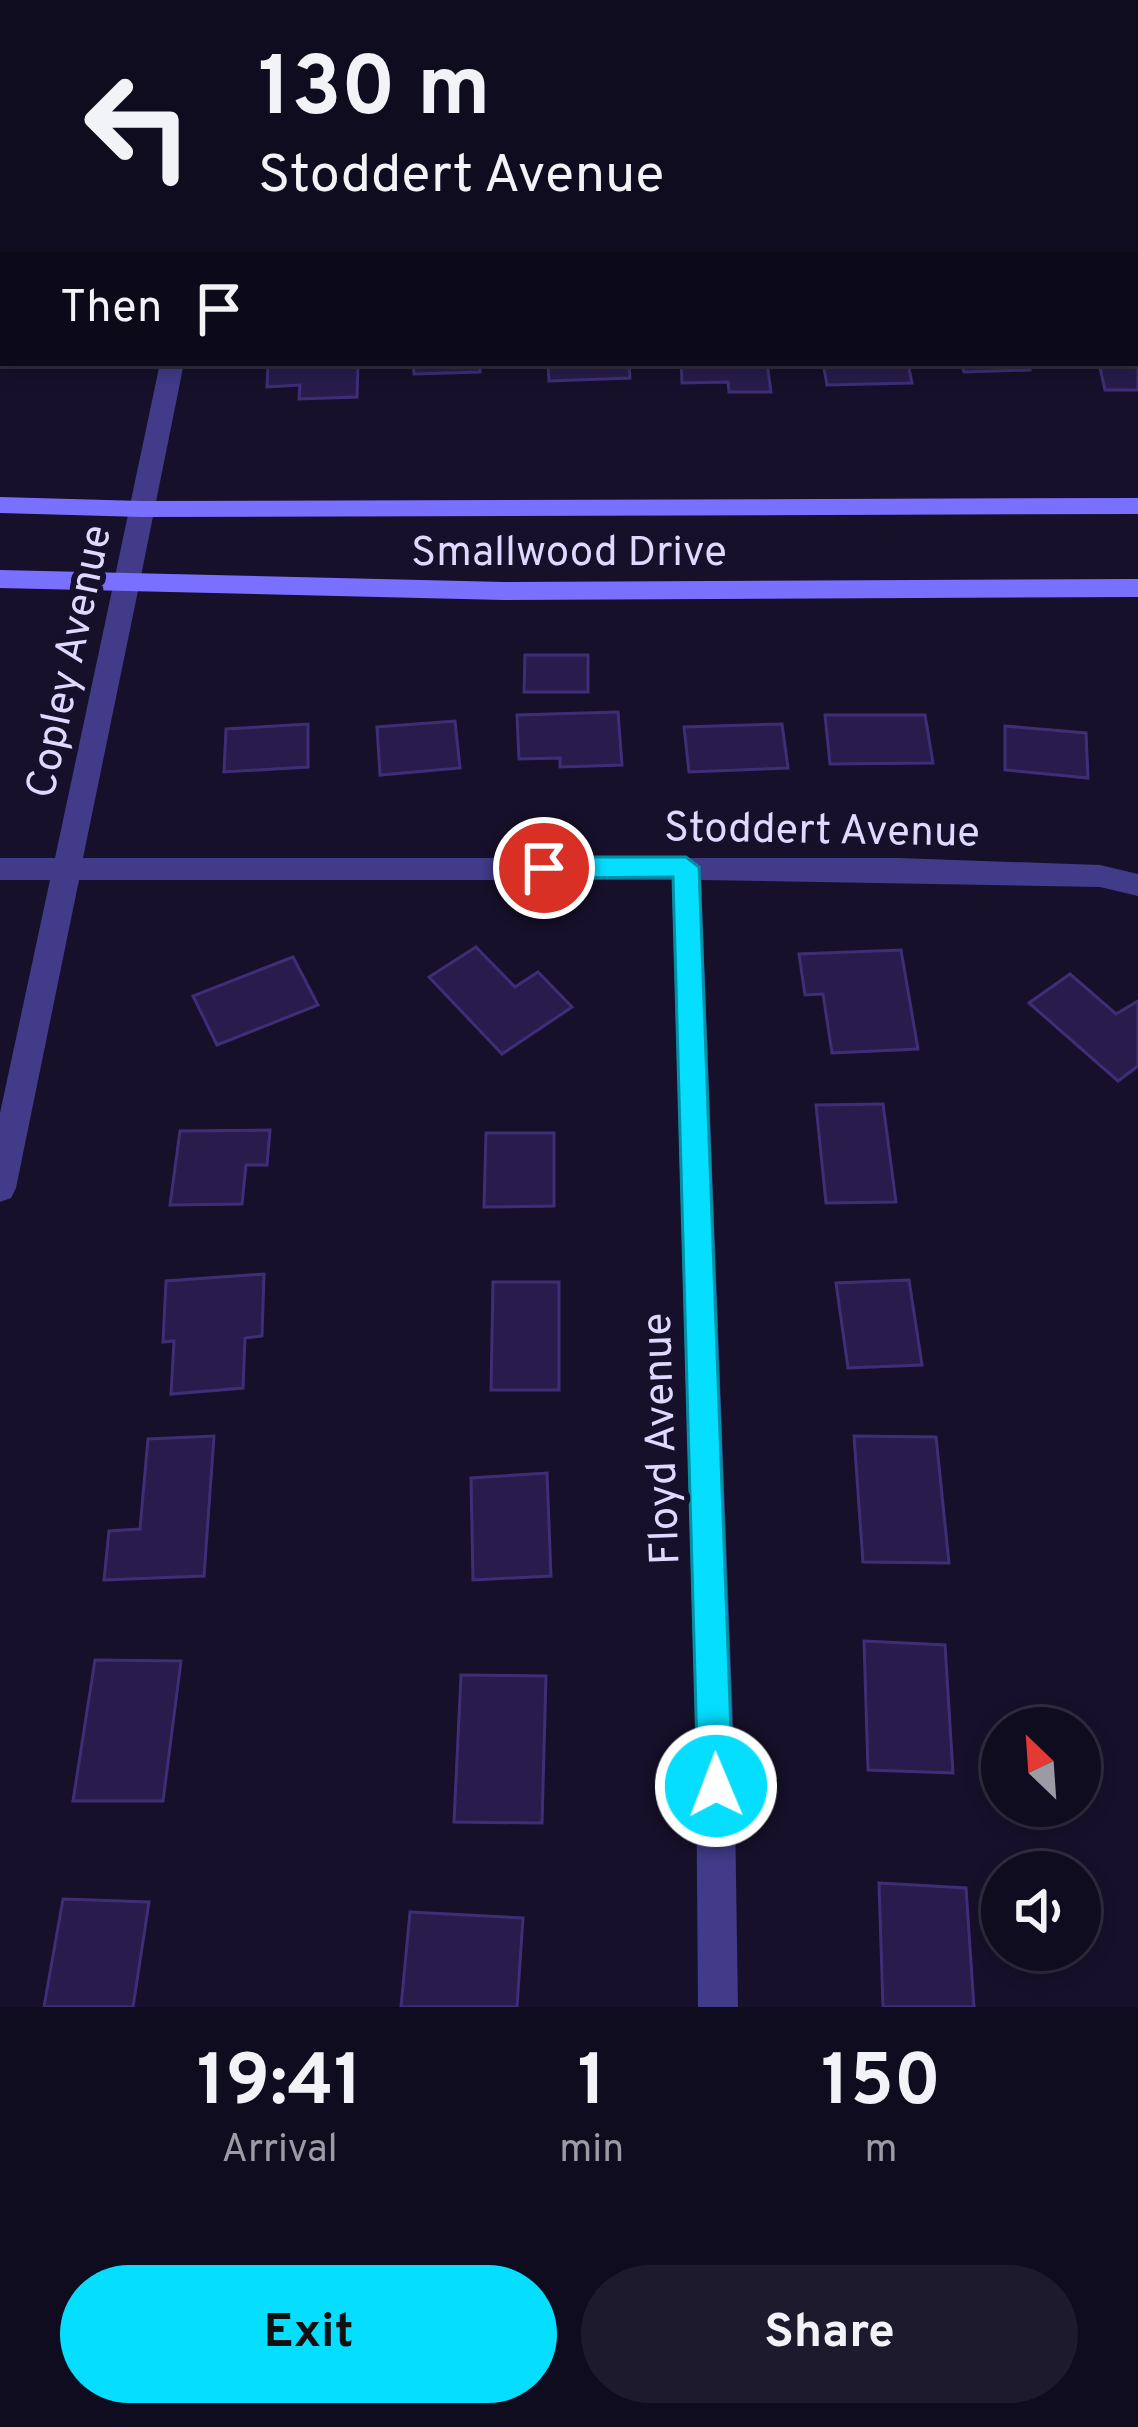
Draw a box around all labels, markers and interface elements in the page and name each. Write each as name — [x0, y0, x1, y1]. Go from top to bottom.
text: 130 m — [258, 39, 490, 145]
icon: left — [60, 48, 216, 204]
text: Stoddert Avenue — [258, 143, 664, 212]
icon: arrive — [186, 276, 252, 342]
text: Then — [60, 281, 162, 338]
street label: Copley Avenue — [17, 521, 126, 803]
street label: Smallwood Drive — [411, 528, 727, 581]
street label: Stoddert Avenue — [663, 803, 980, 862]
pin — [493, 817, 595, 919]
icon: arrive — [511, 835, 577, 901]
street label: Floyd Avenue — [633, 1312, 694, 1566]
north arrow — [981, 1707, 1101, 1827]
map controls — [981, 1707, 1101, 1971]
position arrow — [653, 1723, 779, 1849]
button: sound — [981, 1851, 1101, 1971]
text: 19:41 — [197, 2039, 362, 2131]
text: 1 — [577, 2039, 606, 2131]
text: 150 — [821, 2039, 941, 2131]
text: Arrival — [222, 2127, 338, 2176]
text: min — [559, 2127, 624, 2176]
text: m — [865, 2127, 898, 2176]
button: Exit — [60, 2265, 557, 2403]
button: Share — [581, 2265, 1078, 2403]

